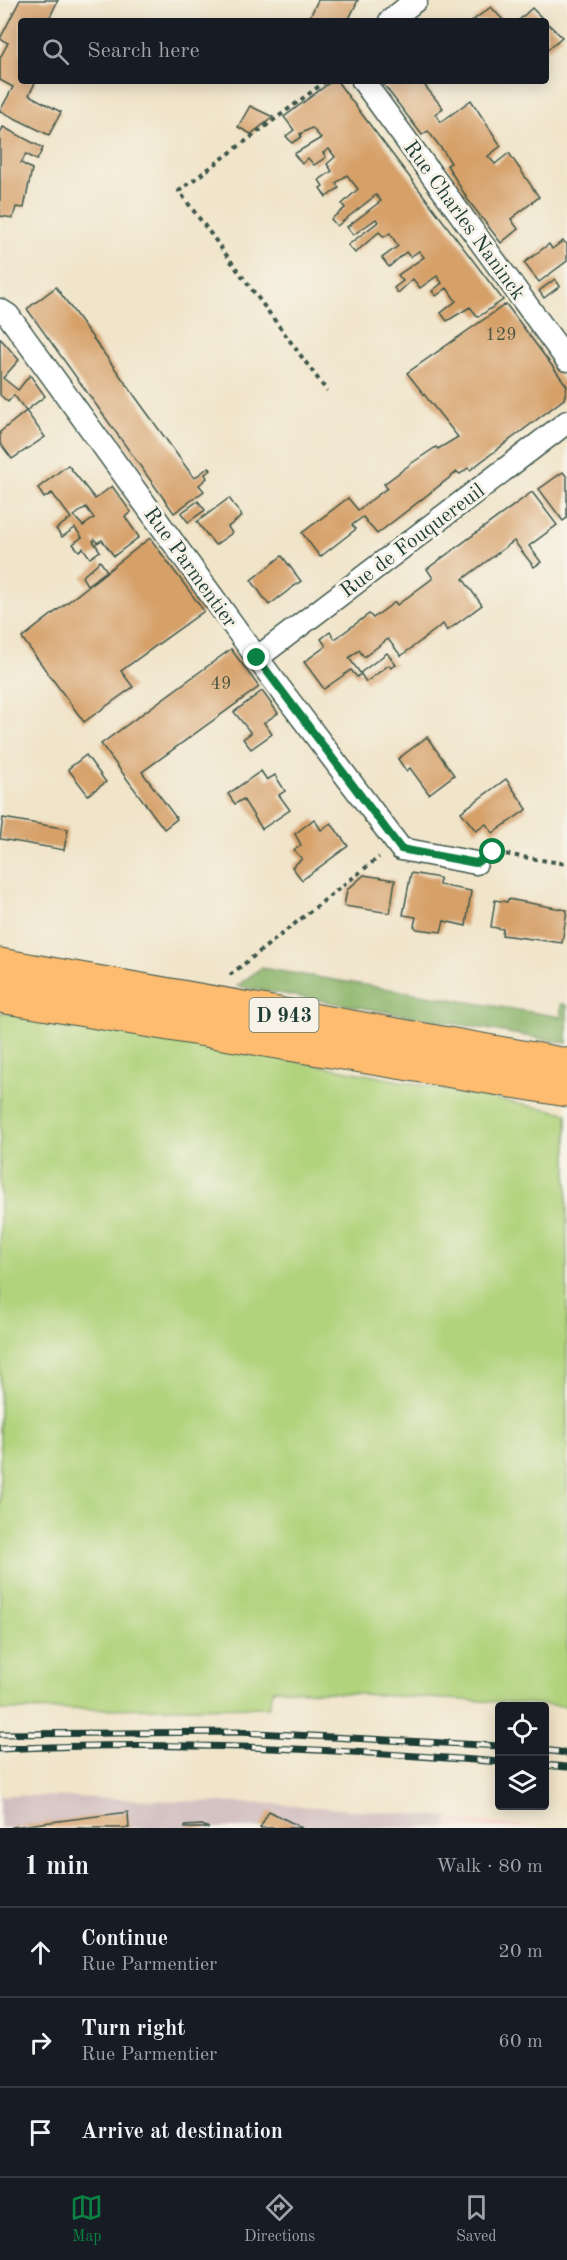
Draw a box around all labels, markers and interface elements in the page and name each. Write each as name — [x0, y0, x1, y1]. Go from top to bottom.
search box — [18, 18, 549, 84]
icon: search — [39, 35, 72, 68]
text: Search here — [87, 40, 200, 62]
street label: Rue Charles Naninck — [399, 137, 529, 305]
house number: 129 — [485, 326, 517, 344]
street label: Rue de Fouquereuil — [337, 480, 489, 602]
street label: Rue Parmentier — [139, 504, 241, 632]
route end — [243, 644, 269, 670]
house number: 49 — [211, 675, 231, 693]
route start — [479, 838, 505, 864]
road number: D 943 — [250, 998, 318, 1032]
map controls — [495, 1702, 549, 1810]
button: locate — [495, 1702, 549, 1756]
button: layers — [495, 1756, 549, 1810]
text: 1 min — [24, 1854, 89, 1880]
text: Walk · 80 m — [436, 1857, 543, 1877]
text: Continue — [81, 1928, 168, 1950]
icon: ahead — [24, 1936, 57, 1969]
text: 20 m — [498, 1942, 543, 1962]
text: Rue Parmentier — [81, 1955, 217, 1975]
text: Turn right — [81, 2018, 185, 2040]
icon: right — [24, 2026, 57, 2059]
text: 60 m — [498, 2032, 543, 2052]
text: Rue Parmentier — [81, 2045, 217, 2065]
icon: arrive — [24, 2116, 57, 2149]
text: Arrive at destination — [81, 2121, 283, 2143]
tab: Map — [70, 2191, 103, 2247]
tab: Directions — [244, 2191, 315, 2247]
tab: Saved — [456, 2191, 497, 2247]

